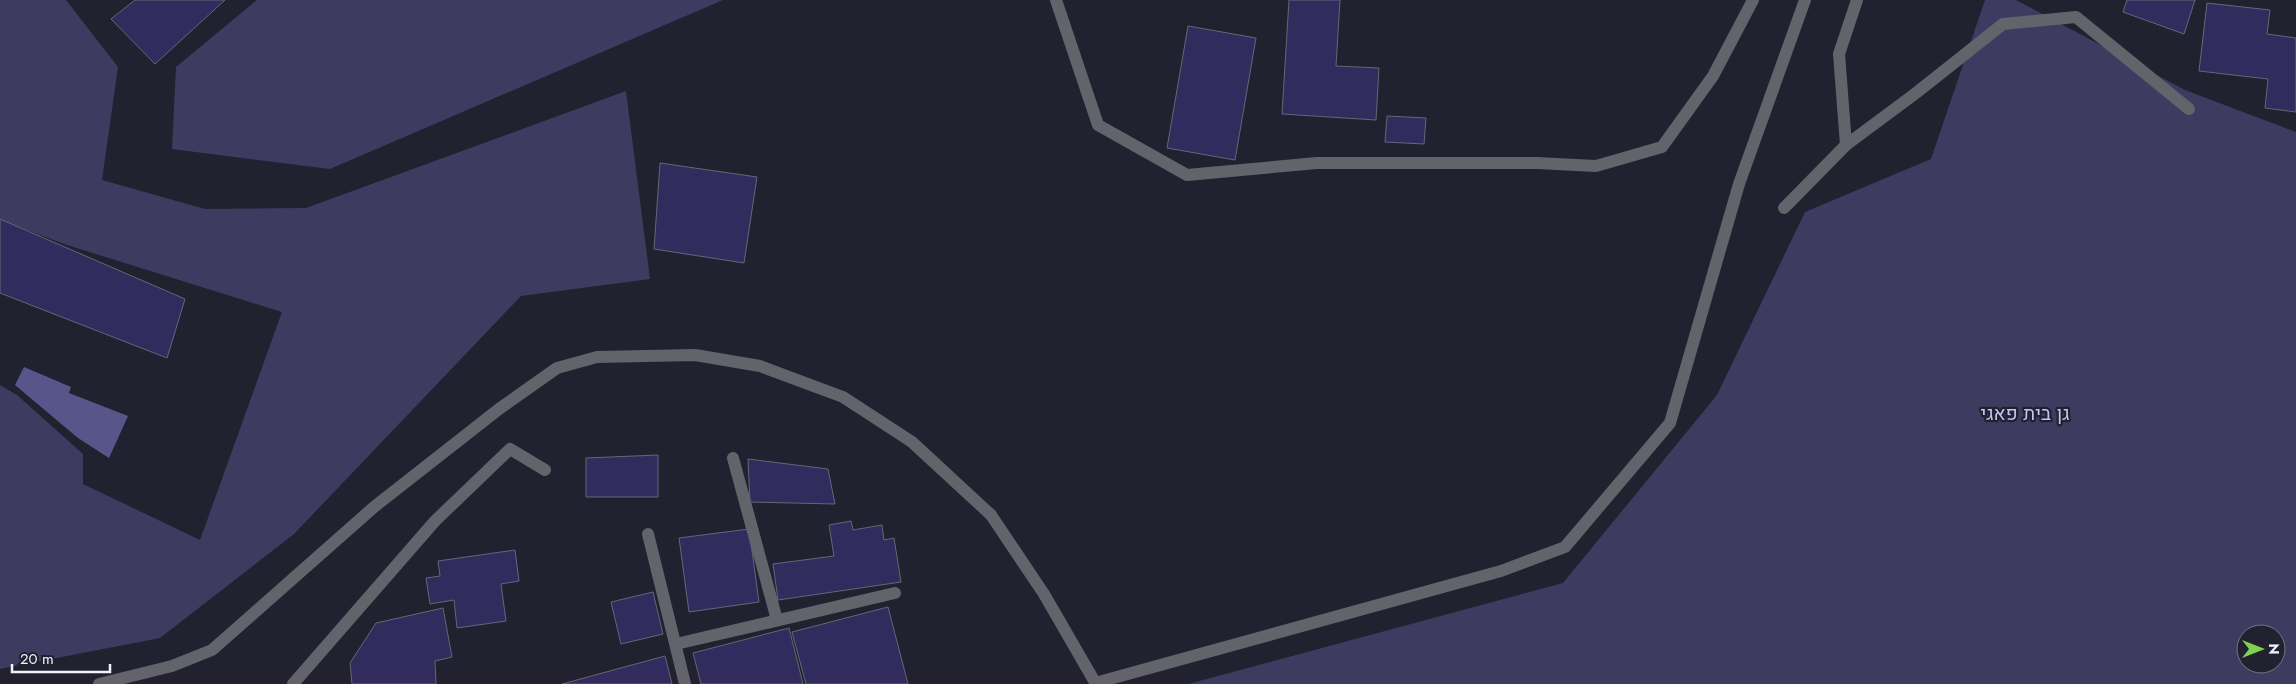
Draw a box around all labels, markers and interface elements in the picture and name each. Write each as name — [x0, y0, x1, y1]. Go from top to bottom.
park label: גן בית פאגי — [1980, 400, 2070, 427]
north arrow — [2236, 624, 2286, 674]
scale bar — [12, 642, 110, 674]
text: N — [2264, 643, 2284, 655]
text: 20 m — [20, 648, 54, 670]

